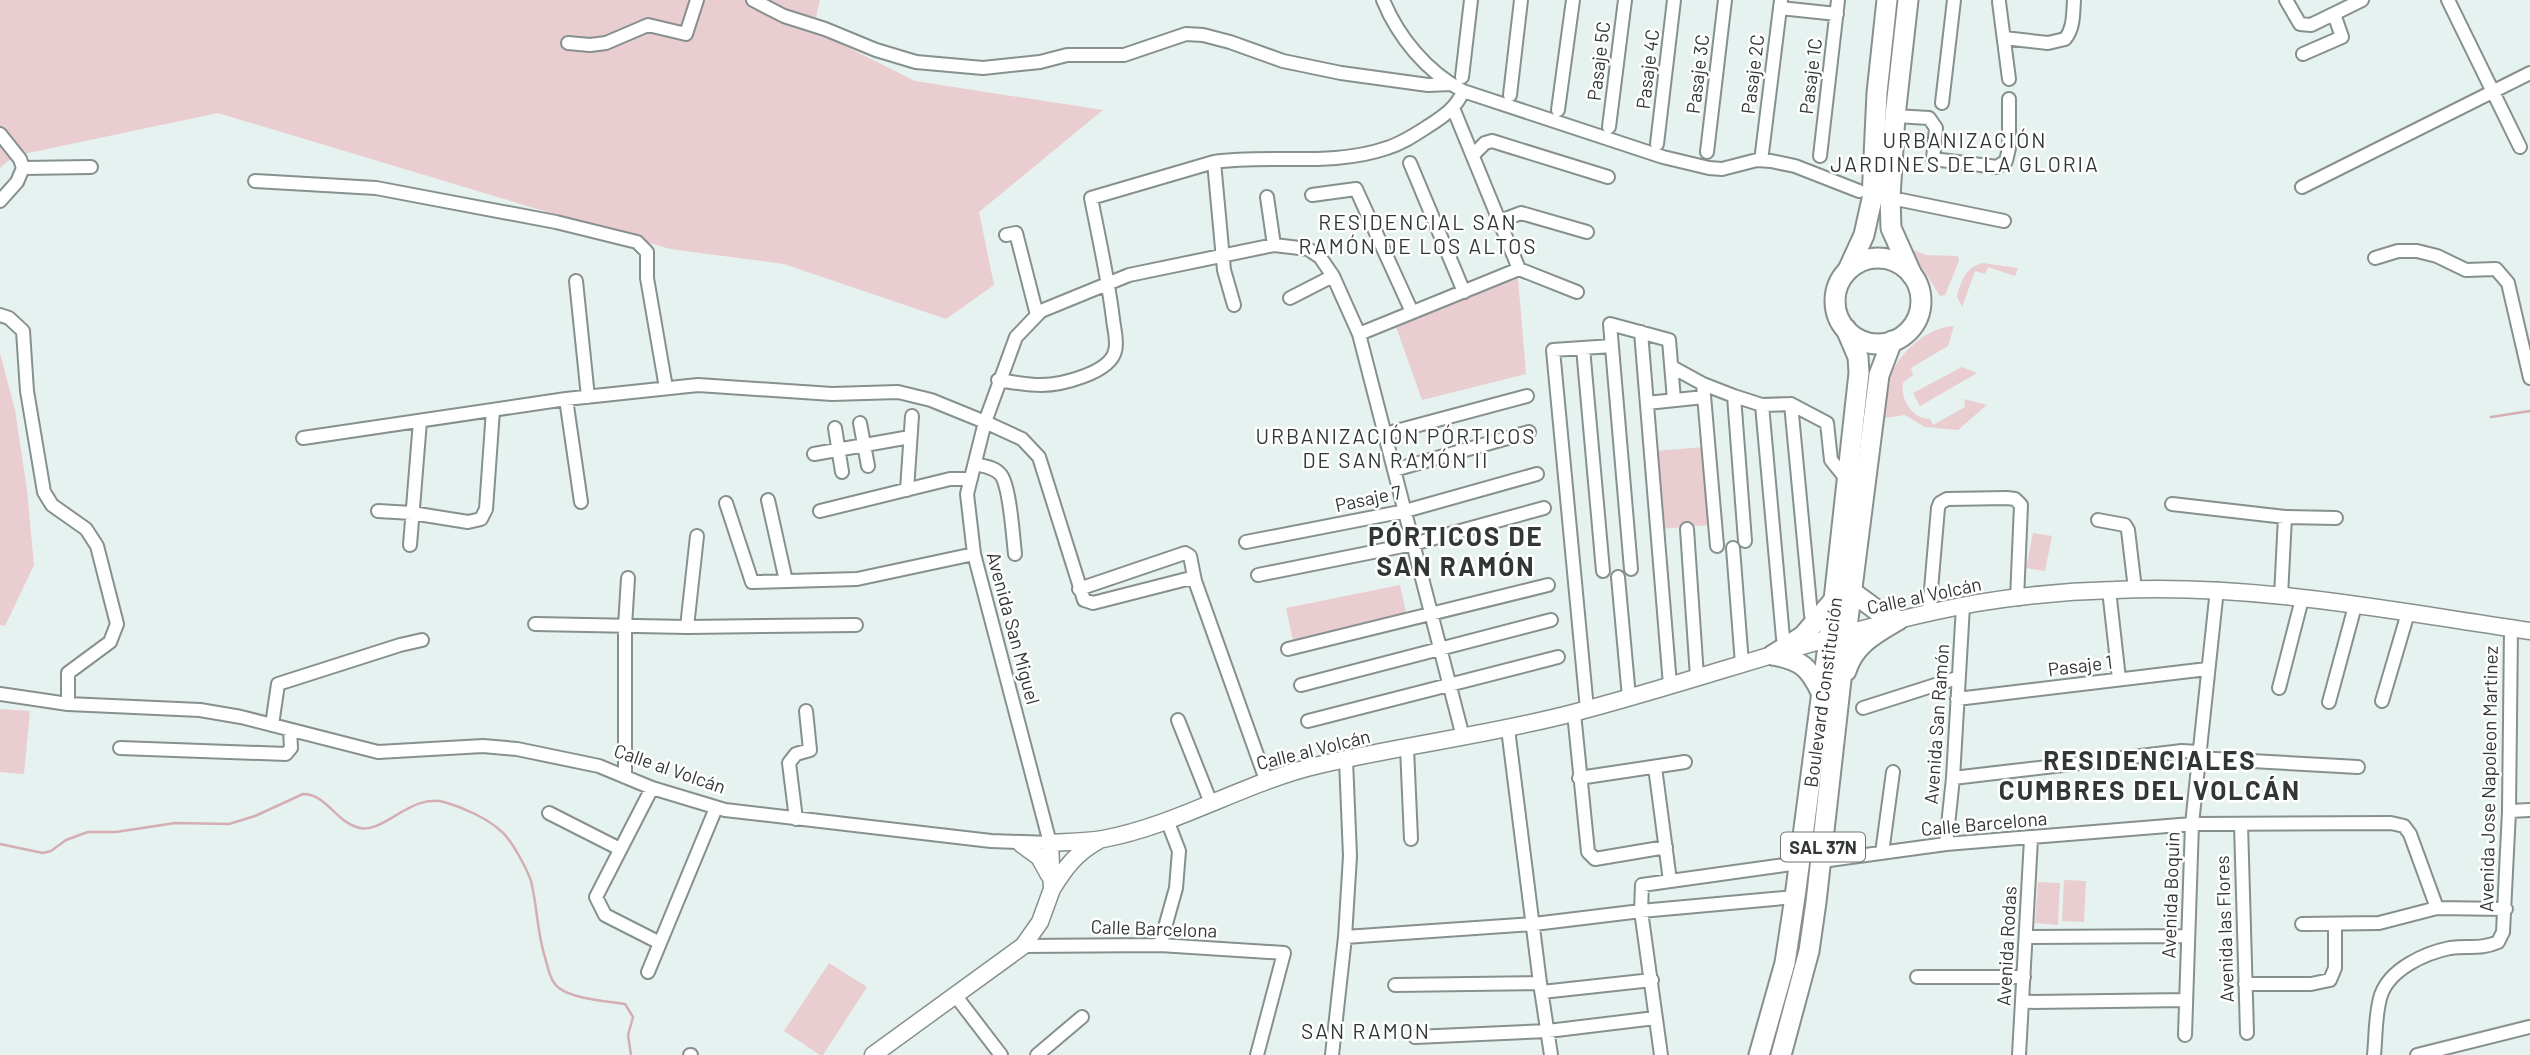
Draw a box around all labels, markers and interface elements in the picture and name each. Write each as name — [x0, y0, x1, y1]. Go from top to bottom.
street label: Pasaje 5C — [1582, 20, 1614, 102]
street label: Pasaje 4C — [1631, 28, 1663, 110]
street label: Pasaje 3C — [1681, 33, 1713, 115]
street label: Pasaje 2C — [1736, 33, 1768, 115]
street label: Pasaje 1C — [1794, 37, 1826, 115]
district label: URBANIZACIÓN JARDINES DE LA GLORIA — [1830, 127, 2100, 176]
district label: RESIDENCIAL SAN RAMÓN DE LOS ALTOS — [1298, 209, 1538, 258]
district label: URBANIZACIÓN PÓRTICOS DE SAN RAMÓN II — [1256, 423, 1536, 472]
street label: Pasaje 7 — [1333, 480, 1403, 516]
district label: PÓRTICOS DE SAN RAMÓN — [1368, 520, 1544, 581]
street label: Avenida San Miguel — [983, 549, 1045, 707]
street label: Calle al Volcán — [1865, 572, 1983, 618]
street label: Boulevard Constitución — [1798, 596, 1846, 789]
street label: Avenida San Ramón — [1919, 643, 1953, 805]
street label: Avenida Jose Napoleon Martinez — [2474, 646, 2502, 912]
street label: Pasaje 1 — [2046, 650, 2114, 680]
street label: Calle al Volcán — [1254, 724, 1372, 774]
street label: Calle al Volcán — [611, 738, 729, 798]
district label: RESIDENCIALES CUMBRES DEL VOLCÁN — [1999, 744, 2301, 805]
street label: Calle Barcelona — [1920, 806, 2048, 840]
street label: Avenida Boquin — [2156, 831, 2184, 959]
road number: SAL 37N — [1781, 832, 1865, 862]
street label: Avenida las Flores — [2210, 855, 2238, 1003]
street label: Avenida Rodas — [1991, 886, 2021, 1006]
street label: Calle Barcelona — [1090, 914, 1218, 942]
district label: SAN RAMON — [1301, 1018, 1431, 1043]

